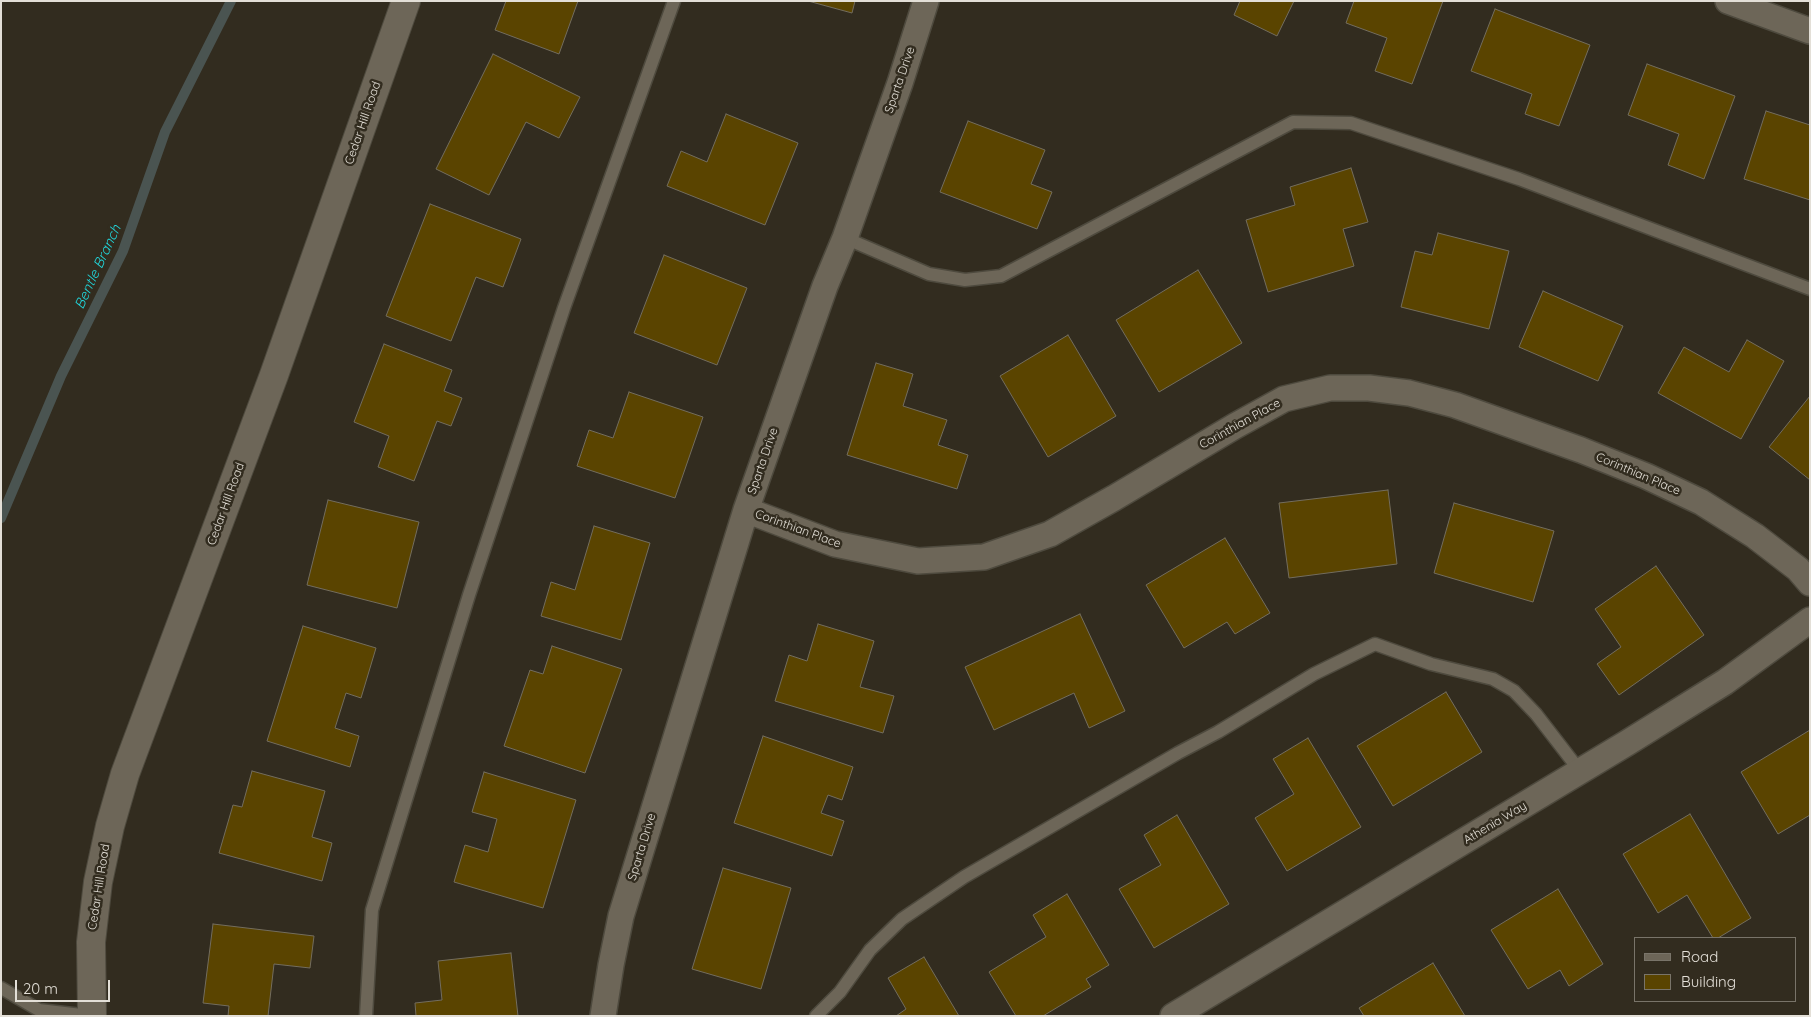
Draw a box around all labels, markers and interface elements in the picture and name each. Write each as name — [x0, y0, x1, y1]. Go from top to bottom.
street label: Sparta Drive — [882, 45, 918, 115]
street label: Cedar Hill Road — [342, 80, 384, 166]
water label: Bentle Branch — [71, 222, 125, 312]
street label: Corinthian Place — [1197, 396, 1283, 452]
street label: Sparta Drive — [745, 426, 781, 496]
street label: Corinthian Place — [1594, 450, 1682, 498]
street label: Cedar Hill Road — [204, 461, 248, 547]
street label: Corinthian Place — [753, 507, 843, 551]
street label: Athenia Way — [1461, 799, 1529, 847]
street label: Sparta Drive — [625, 812, 659, 882]
street label: Cedar Hill Road — [85, 843, 113, 931]
legend — [1634, 937, 1796, 1002]
text: Road — [1681, 947, 1718, 966]
scale bar — [18, 970, 112, 1002]
text: Building — [1681, 972, 1736, 991]
text: 20 m — [23, 979, 58, 998]

